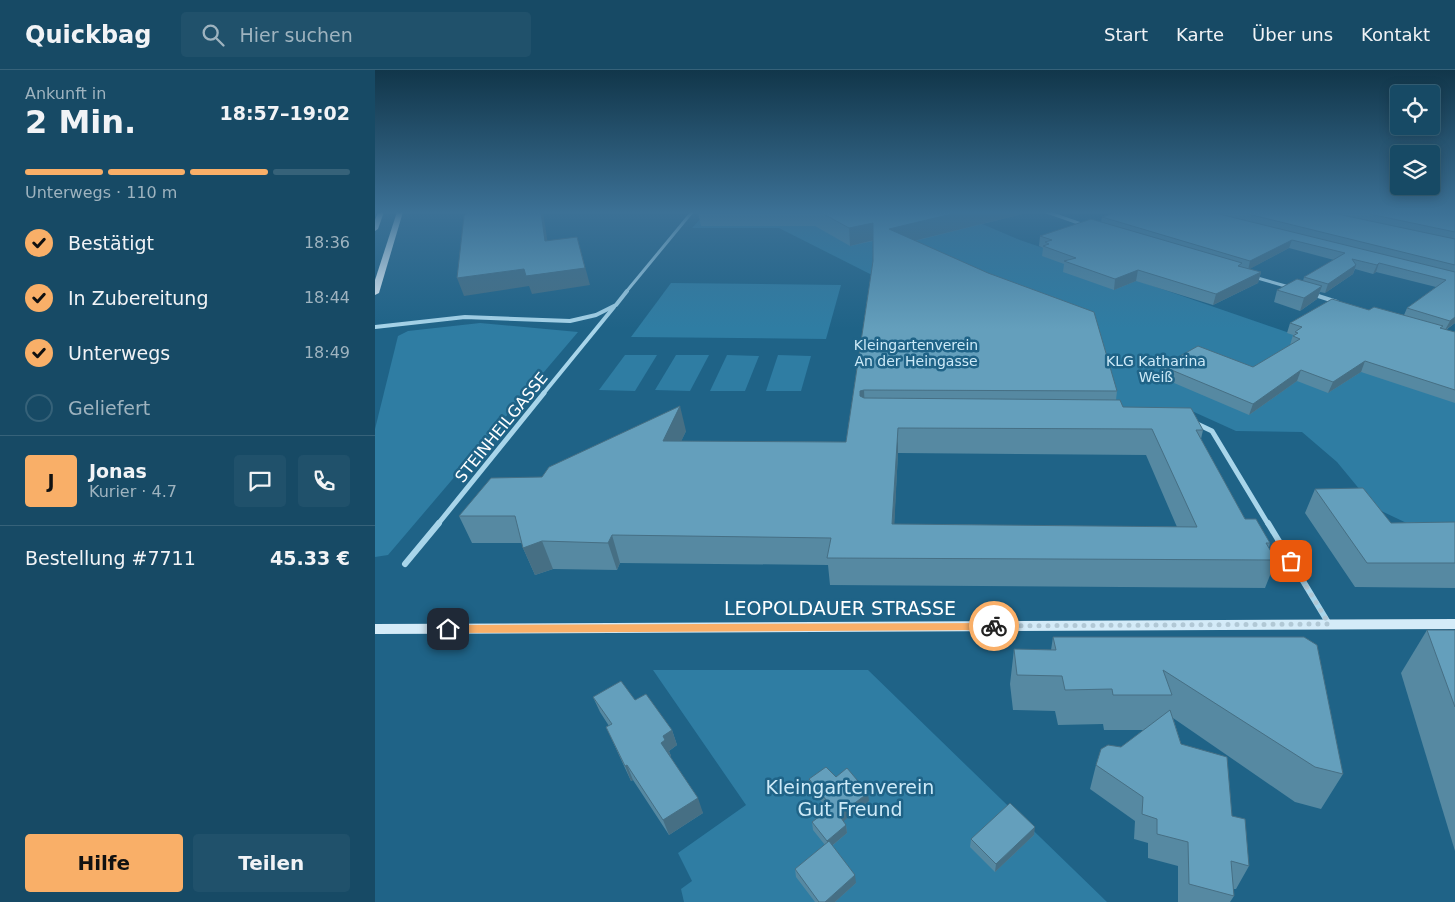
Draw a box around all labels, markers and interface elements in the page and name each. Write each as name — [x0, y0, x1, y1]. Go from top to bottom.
search box — [181, 12, 531, 57]
text: Quickbag — [25, 21, 151, 49]
icon: search — [199, 21, 227, 49]
text: Hier suchen — [239, 24, 353, 46]
text: Start — [1104, 24, 1148, 45]
text: Karte — [1176, 24, 1224, 45]
text: Über uns — [1252, 24, 1333, 45]
text: Kontakt — [1361, 24, 1430, 45]
text: Ankunft in — [25, 84, 106, 103]
map controls — [1390, 85, 1440, 195]
button: locate — [1390, 85, 1440, 135]
text: 18:57–19:02 — [220, 102, 350, 124]
text: 2 Min. — [25, 103, 136, 141]
button: layers — [1390, 145, 1440, 195]
text: Unterwegs · 110 m — [25, 183, 177, 202]
icon: check — [25, 229, 53, 257]
text: Bestätigt — [68, 232, 154, 254]
text: 18:36 — [304, 233, 350, 252]
icon: check — [25, 284, 53, 312]
text: In Zubereitung — [68, 287, 208, 309]
text: 18:44 — [304, 288, 350, 307]
park label: Kleingartenverein An der Heingasse — [854, 337, 978, 369]
icon: check — [25, 339, 53, 367]
text: Unterwegs — [68, 342, 170, 364]
text: 18:49 — [304, 343, 350, 362]
park label: KLG Katharina Weiß — [1106, 353, 1206, 385]
street label: STEINHEILGASSE — [451, 368, 552, 486]
text: Geliefert — [68, 397, 150, 419]
button: chat — [234, 455, 286, 507]
button: phone — [298, 455, 350, 507]
text: Jonas — [89, 460, 147, 482]
text: J — [47, 470, 55, 492]
text: Kurier · 4.7 — [89, 482, 177, 501]
pin — [1270, 540, 1312, 582]
text: Bestellung #7711 — [25, 547, 196, 569]
text: 45.33 € — [270, 547, 350, 569]
icon: bag — [1277, 547, 1305, 575]
street label: LEOPOLDAUER STRASSE — [724, 597, 956, 619]
courier — [969, 601, 1019, 651]
pin — [427, 608, 469, 650]
icon: bike — [980, 612, 1008, 640]
icon: home — [434, 615, 462, 643]
park label: Kleingartenverein Gut Freund — [766, 776, 934, 820]
button: Hilfe — [25, 834, 183, 892]
button: Teilen — [193, 834, 350, 892]

